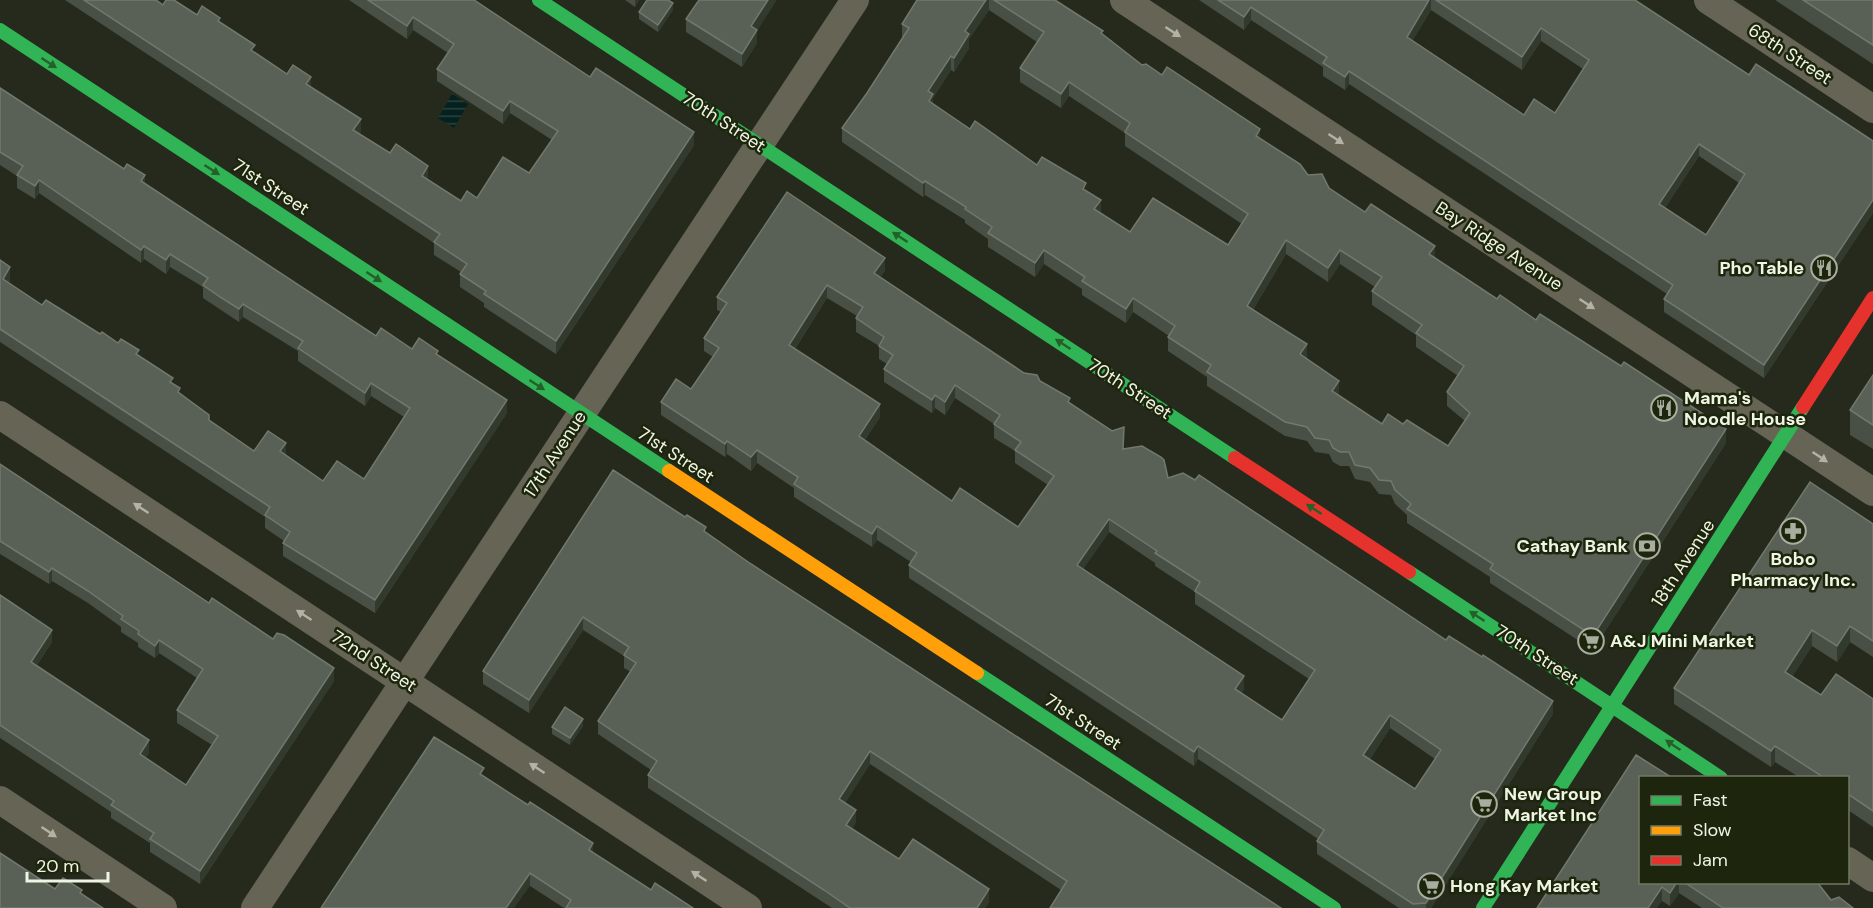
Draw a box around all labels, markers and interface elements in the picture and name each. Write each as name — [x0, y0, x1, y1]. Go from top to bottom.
street label: 68th Street — [1743, 18, 1837, 90]
one-way arrow — [1165, 26, 1181, 37]
one-way arrow — [41, 57, 57, 68]
street label: 70th Street — [678, 86, 770, 158]
one-way arrow — [1328, 133, 1344, 144]
street label: 71st Street — [228, 153, 314, 221]
one-way arrow — [203, 164, 219, 176]
street label: Bay Ridge Avenue — [1431, 196, 1567, 296]
one-way arrow — [892, 232, 908, 243]
restaurant icon: Pho Table — [1809, 253, 1839, 283]
place label: Pho Table — [1719, 256, 1804, 280]
one-way arrow — [366, 272, 383, 283]
one-way arrow — [1579, 298, 1595, 309]
one-way arrow — [1055, 339, 1071, 350]
street label: 70th Street — [1084, 353, 1176, 425]
one-way arrow — [529, 379, 545, 390]
place label: Mama's Noodle House — [1684, 386, 1806, 431]
restaurant icon: Mama's Noodle House — [1649, 393, 1679, 423]
street label: 17th Avenue — [518, 406, 592, 502]
street label: 71st Street — [633, 421, 719, 489]
one-way arrow — [1812, 451, 1828, 462]
one-way arrow — [133, 502, 149, 513]
one-way arrow — [1306, 503, 1322, 515]
street label: 18th Avenue — [1646, 515, 1720, 611]
pharmacy icon: Bobo Pharmacy Inc. — [1778, 516, 1808, 546]
bank icon: Cathay Bank — [1632, 531, 1662, 561]
place label: Cathay Bank — [1516, 534, 1629, 558]
place label: Bobo Pharmacy Inc. — [1730, 547, 1856, 592]
one-way arrow — [296, 609, 312, 621]
one-way arrow — [1469, 610, 1485, 622]
street label: 70th Street — [1491, 619, 1583, 691]
street label: 72nd Street — [327, 625, 421, 697]
supermarket icon: A&J Mini Market — [1576, 626, 1606, 656]
place label: A&J Mini Market — [1610, 629, 1754, 653]
street label: 71st Street — [1040, 688, 1126, 756]
one-way arrow — [1665, 739, 1681, 751]
one-way arrow — [528, 763, 545, 774]
legend — [1639, 776, 1849, 884]
place label: New Group Market Inc — [1504, 782, 1602, 827]
text: Fast — [1693, 788, 1728, 812]
supermarket icon: New Group Market Inc — [1469, 789, 1499, 819]
text: Slow — [1693, 818, 1732, 842]
one-way arrow — [40, 826, 56, 838]
scale bar — [27, 845, 108, 883]
text: Jam — [1693, 848, 1728, 872]
text: 20 m — [36, 854, 79, 878]
one-way arrow — [692, 870, 708, 882]
supermarket icon: Hong Kay Market — [1416, 871, 1446, 901]
place label: Hong Kay Market — [1450, 874, 1598, 898]

